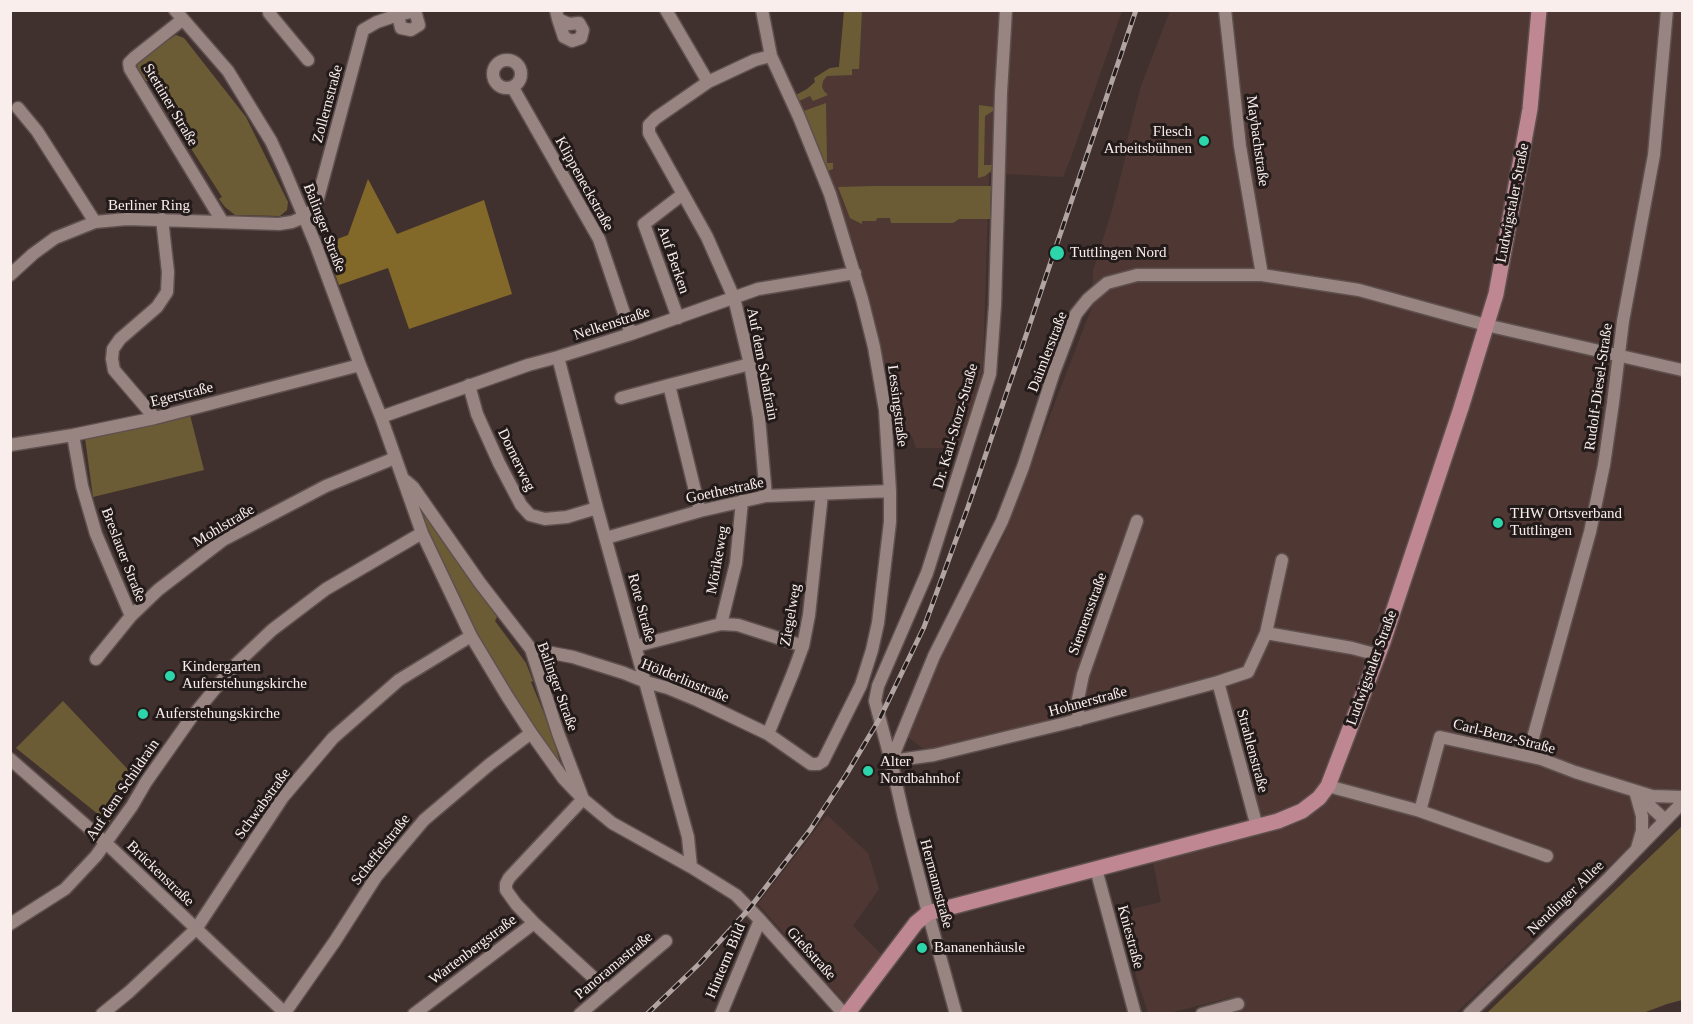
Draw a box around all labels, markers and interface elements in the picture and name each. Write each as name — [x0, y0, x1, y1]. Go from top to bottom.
street label: Stettiner Straße — [138, 61, 202, 149]
street label: Zollernstraße — [309, 63, 347, 145]
street label: Maybachstraße — [1242, 94, 1272, 188]
place label: Flesch Arbeitsbühnen — [1104, 123, 1192, 158]
street label: Klippeneckstraße — [551, 134, 617, 234]
marker: Flesch Arbeitsbühnen — [1197, 134, 1211, 148]
street label: Ludwigstaler Straße — [1493, 142, 1533, 264]
street label: Balinger Straße — [299, 181, 349, 275]
street label: Berliner Ring — [108, 197, 190, 215]
street label: Auf Berken — [653, 224, 693, 296]
marker: Tuttlingen Nord — [1048, 244, 1066, 262]
place label: Tuttlingen Nord — [1070, 244, 1167, 262]
street label: Nelkenstraße — [572, 303, 652, 345]
street label: Auf dem Schafrain — [742, 306, 782, 422]
street label: Daimlerstraße — [1024, 309, 1072, 395]
street label: Rudolf-Diesel-Straße — [1581, 322, 1617, 452]
street label: Dr. Karl-Storz-Straße — [930, 361, 982, 491]
street label: Lessingstraße — [883, 364, 911, 448]
street label: Egerstraße — [149, 379, 215, 411]
street label: Dornerweg — [493, 426, 539, 494]
street label: Goethestraße — [684, 474, 766, 508]
street label: Mohlstraße — [190, 501, 258, 551]
street label: Breslauer Straße — [97, 505, 149, 605]
place label: THW Ortsverband Tuttlingen — [1510, 505, 1622, 540]
marker: THW Ortsverband Tuttlingen — [1491, 516, 1505, 530]
street label: Mörikeweg — [703, 524, 733, 596]
street label: Siemensstraße — [1065, 570, 1111, 658]
street label: Rote Straße — [623, 572, 659, 644]
street label: Ziegelweg — [777, 582, 805, 648]
street label: Ludwigstaler Straße — [1343, 608, 1401, 728]
street label: Balinger Straße — [533, 640, 581, 734]
street label: Hölderlinstraße — [638, 655, 732, 707]
place label: Kindergarten Auferstehungskirche — [182, 658, 307, 693]
marker: Kindergarten Auferstehungskirche — [163, 669, 177, 683]
street label: Hohnerstraße — [1047, 683, 1129, 721]
place label: Auferstehungskirche — [155, 705, 280, 723]
marker: Auferstehungskirche — [136, 707, 150, 721]
street label: Strahlenstraße — [1232, 707, 1272, 795]
street label: Carl-Benz-Straße — [1451, 716, 1557, 758]
street label: Auf dem Schildrain — [82, 736, 164, 844]
place label: Alter Nordbahnhof — [880, 753, 960, 788]
marker: Alter Nordbahnhof — [861, 764, 875, 778]
street label: Schwabstraße — [231, 765, 295, 843]
street label: Scheffelstraße — [348, 811, 414, 889]
street label: Brückenstraße — [123, 837, 197, 911]
street label: Hermannstraße — [915, 837, 957, 931]
street label: Nendinger Allee — [1524, 857, 1608, 939]
street label: Kniestraße — [1113, 903, 1147, 971]
street label: Wartenbergstraße — [426, 911, 520, 989]
street label: Hinterm Bild — [702, 921, 750, 1001]
street label: Gießstraße — [783, 924, 839, 984]
street label: Panoramastraße — [572, 928, 656, 1004]
place label: Bananenhäusle — [934, 939, 1025, 957]
marker: Bananenhäusle — [915, 941, 929, 955]

